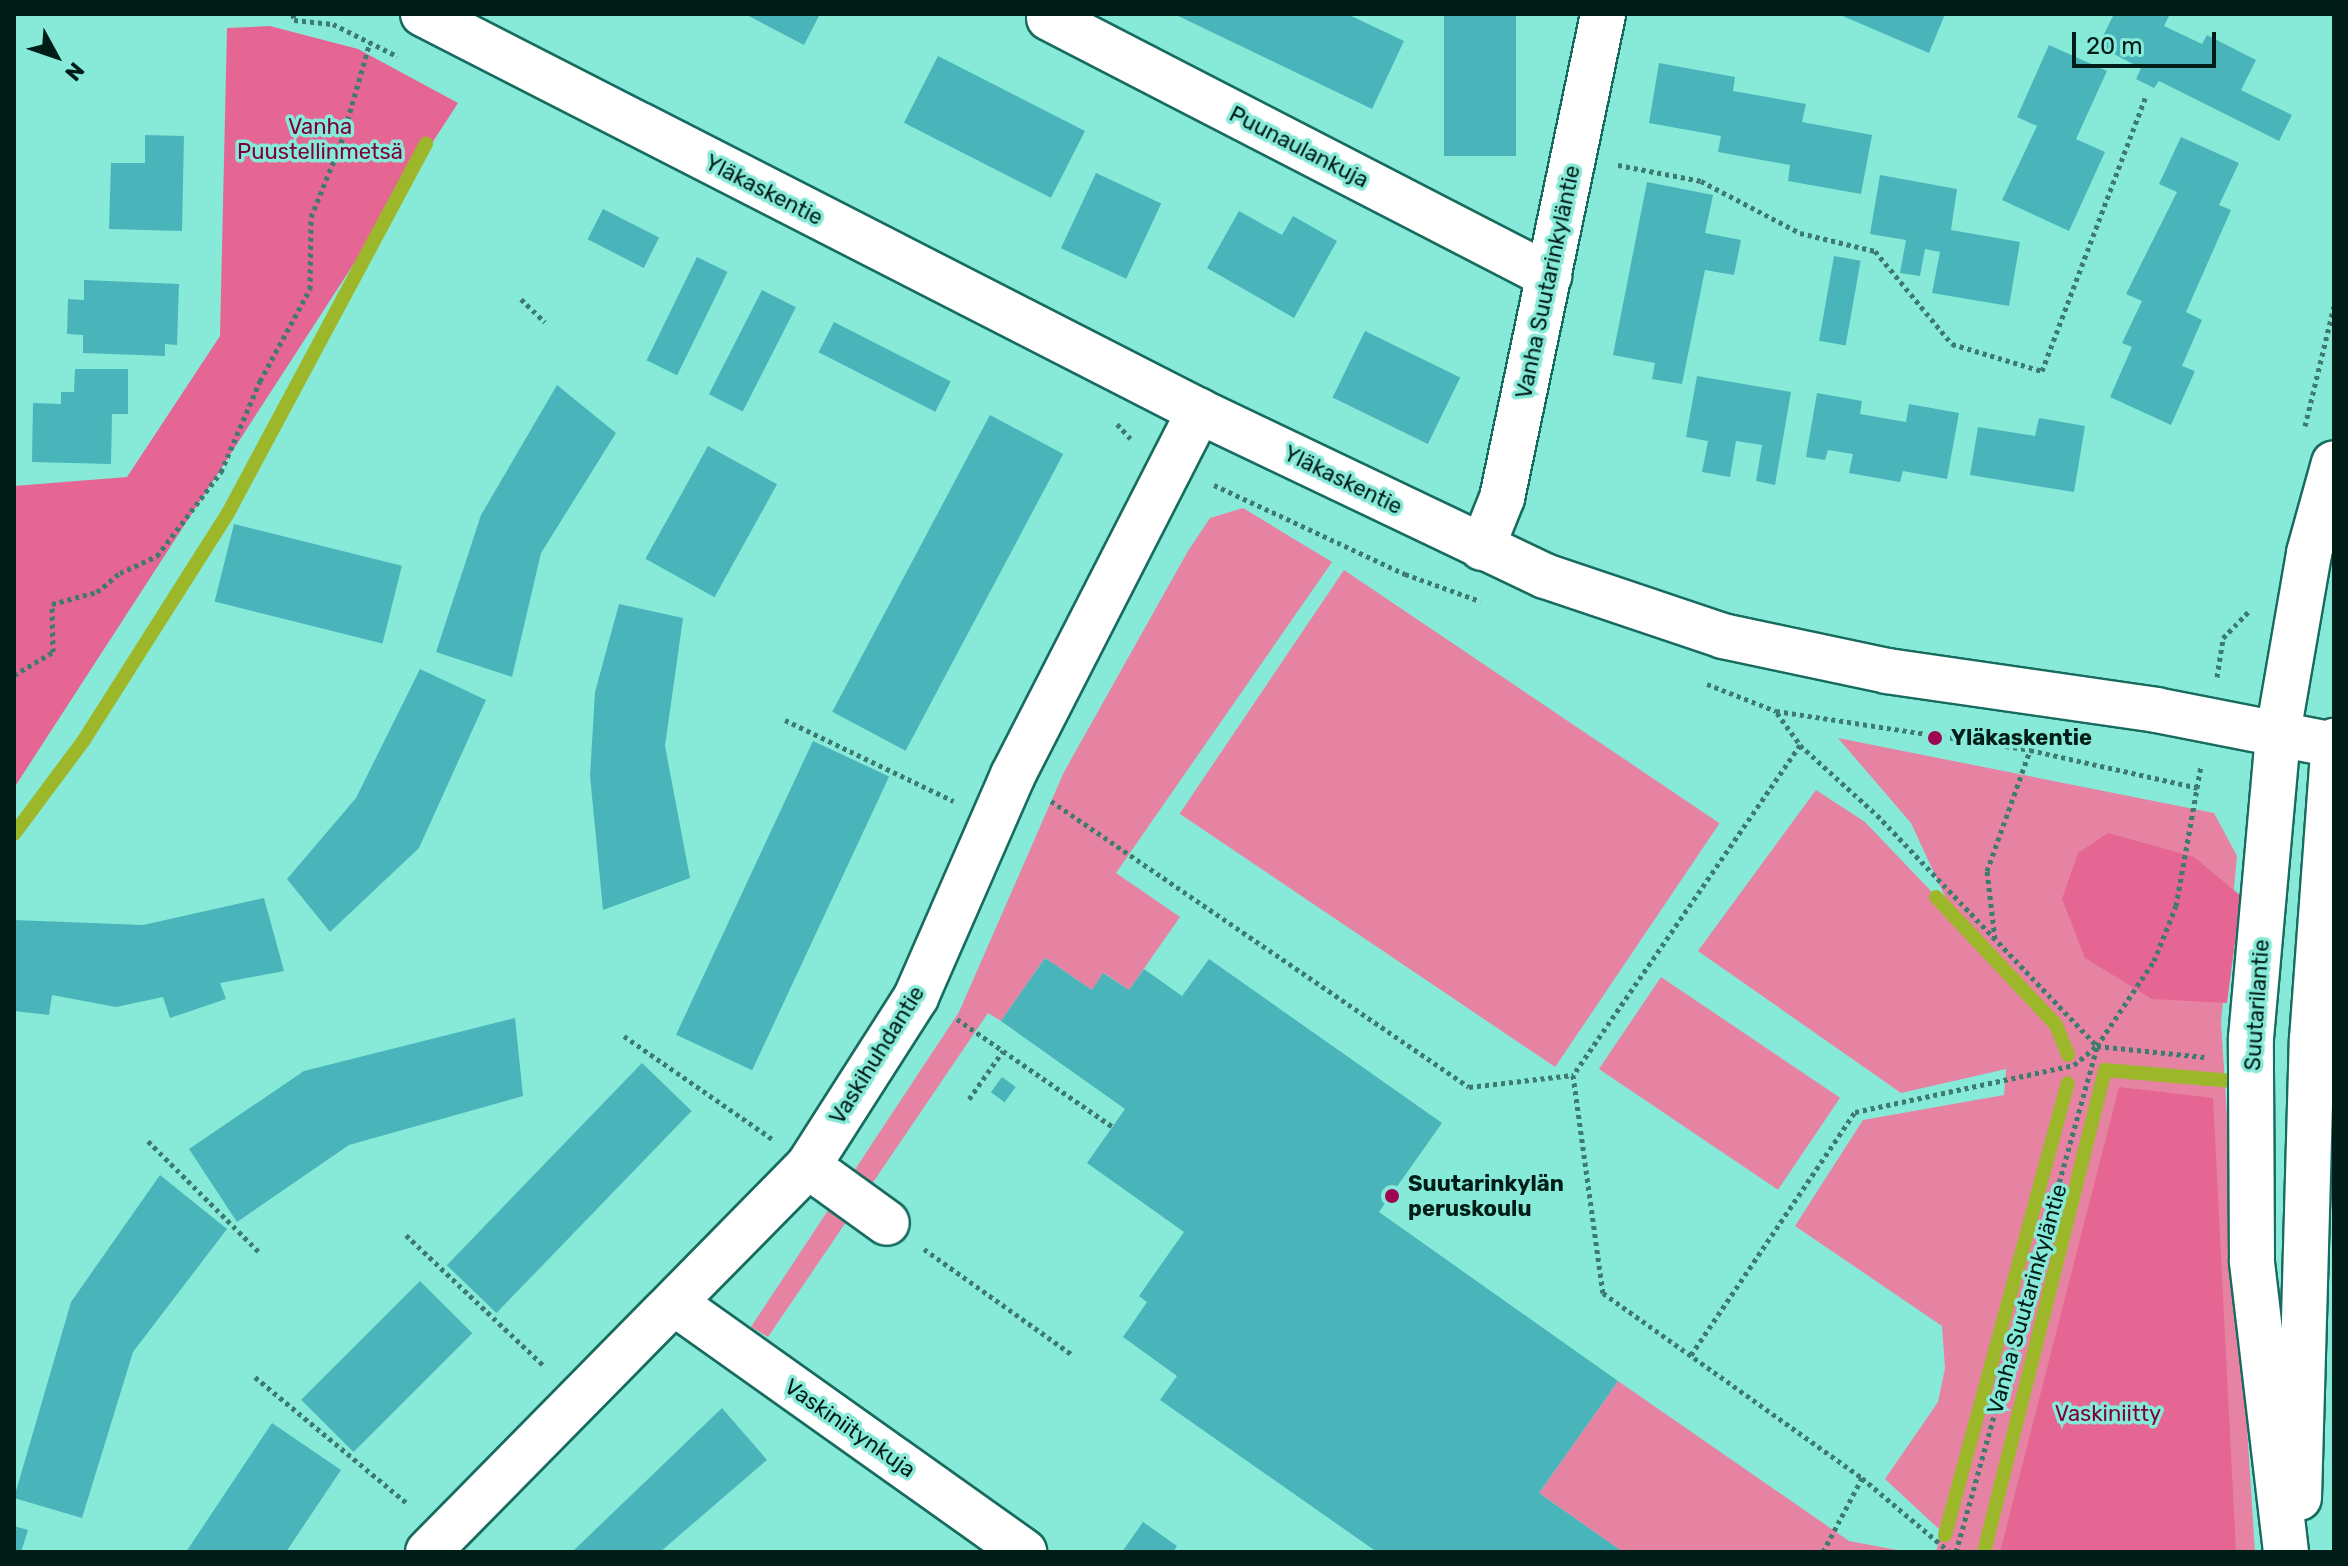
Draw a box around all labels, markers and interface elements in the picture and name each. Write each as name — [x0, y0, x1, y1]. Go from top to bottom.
north arrow — [16, 16, 96, 96]
scale bar — [2076, 16, 2220, 66]
text: 20 m — [2086, 32, 2143, 60]
text: N — [59, 57, 90, 86]
street label: Puunaulankuja — [1225, 101, 1373, 193]
park label: Vanha Puustellinmetsä — [237, 113, 403, 164]
street label: Yläkaskentie — [701, 149, 827, 231]
street label: Vanha Suutarinkyläntie — [1510, 163, 1586, 401]
street label: Yläkaskentie — [1279, 440, 1407, 520]
place label: Yläkaskentie — [1951, 725, 2092, 751]
marker: Yläkaskentie — [1926, 729, 1944, 747]
street label: Suutarilantie — [2239, 938, 2275, 1072]
street label: Vaskihuhdantie — [824, 981, 930, 1129]
place label: Suutarinkylän peruskoulu — [1408, 1170, 1564, 1222]
street label: Vanha Suutarinkyläntie — [1982, 1181, 2072, 1417]
marker: Suutarinkylän peruskoulu — [1383, 1187, 1401, 1205]
street label: Vaskiniitynkuja — [779, 1373, 921, 1483]
park label: Vaskiniitty — [2055, 1401, 2161, 1427]

